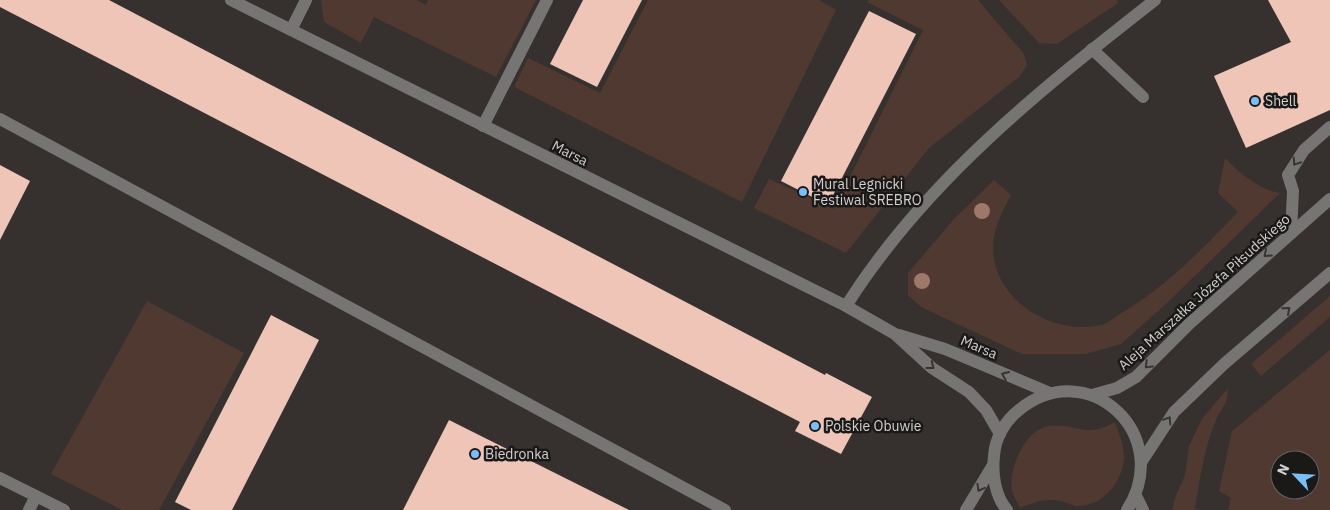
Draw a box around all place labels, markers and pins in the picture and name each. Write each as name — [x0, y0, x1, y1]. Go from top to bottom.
place label: Shell — [1265, 92, 1297, 110]
marker: Shell — [1249, 95, 1261, 107]
place label: Mural Legnicki Festiwal SREBRO — [813, 175, 922, 209]
marker: Mural Legnicki Festiwal SREBRO — [797, 186, 809, 198]
place label: Polskie Obuwie — [825, 417, 922, 435]
marker: Polskie Obuwie — [809, 420, 821, 432]
place label: Biedronka — [485, 445, 550, 463]
marker: Biedronka — [469, 448, 481, 460]

